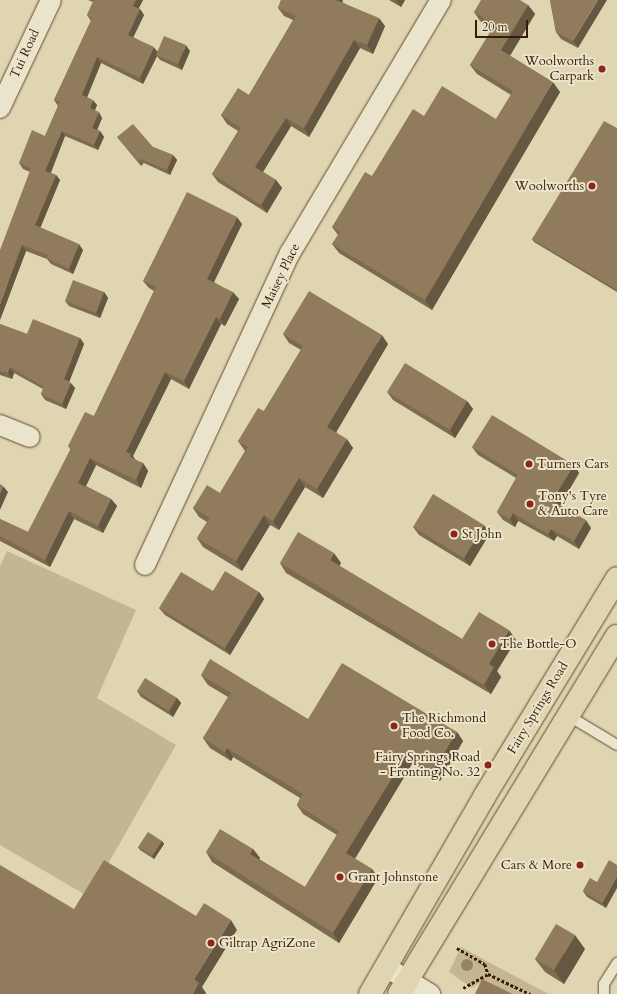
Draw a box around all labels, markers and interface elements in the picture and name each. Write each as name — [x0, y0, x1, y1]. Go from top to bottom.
scale bar — [477, 12, 530, 38]
text: 20 m — [482, 19, 508, 35]
street label: Tui Road — [7, 27, 43, 81]
place label: Woolworths Carpark — [524, 54, 594, 85]
marker: Woolworths Carpark — [597, 64, 607, 74]
place label: Woolworths — [514, 178, 584, 194]
marker: Woolworths — [587, 181, 597, 191]
street label: Maisey Place — [259, 241, 303, 311]
place label: Turners Cars — [537, 456, 609, 472]
marker: Turners Cars — [524, 459, 534, 469]
place label: Tony's Tyre & Auto Care — [538, 489, 608, 520]
marker: Tony's Tyre & Auto Care — [525, 499, 535, 509]
place label: St John — [462, 526, 502, 542]
marker: St John — [449, 529, 459, 539]
place label: The Bottle-O — [500, 636, 576, 652]
marker: The Bottle-O — [487, 639, 497, 649]
street label: Fairy Springs Road — [504, 659, 572, 757]
place label: The Richmond Food Co. — [402, 711, 486, 742]
marker: The Richmond Food Co. — [389, 721, 399, 731]
place label: Fairy Springs Road - Fronting No. 32 — [375, 750, 480, 781]
marker: Fairy Springs Road - Fronting No. 32 — [483, 760, 493, 770]
place label: Cars & More — [501, 857, 572, 873]
marker: Cars & More — [575, 860, 585, 870]
place label: Grant Johnstone — [348, 869, 438, 885]
marker: Grant Johnstone — [335, 872, 345, 882]
place label: Giltrap AgriZone — [219, 935, 316, 951]
marker: Giltrap AgriZone — [206, 938, 216, 948]

